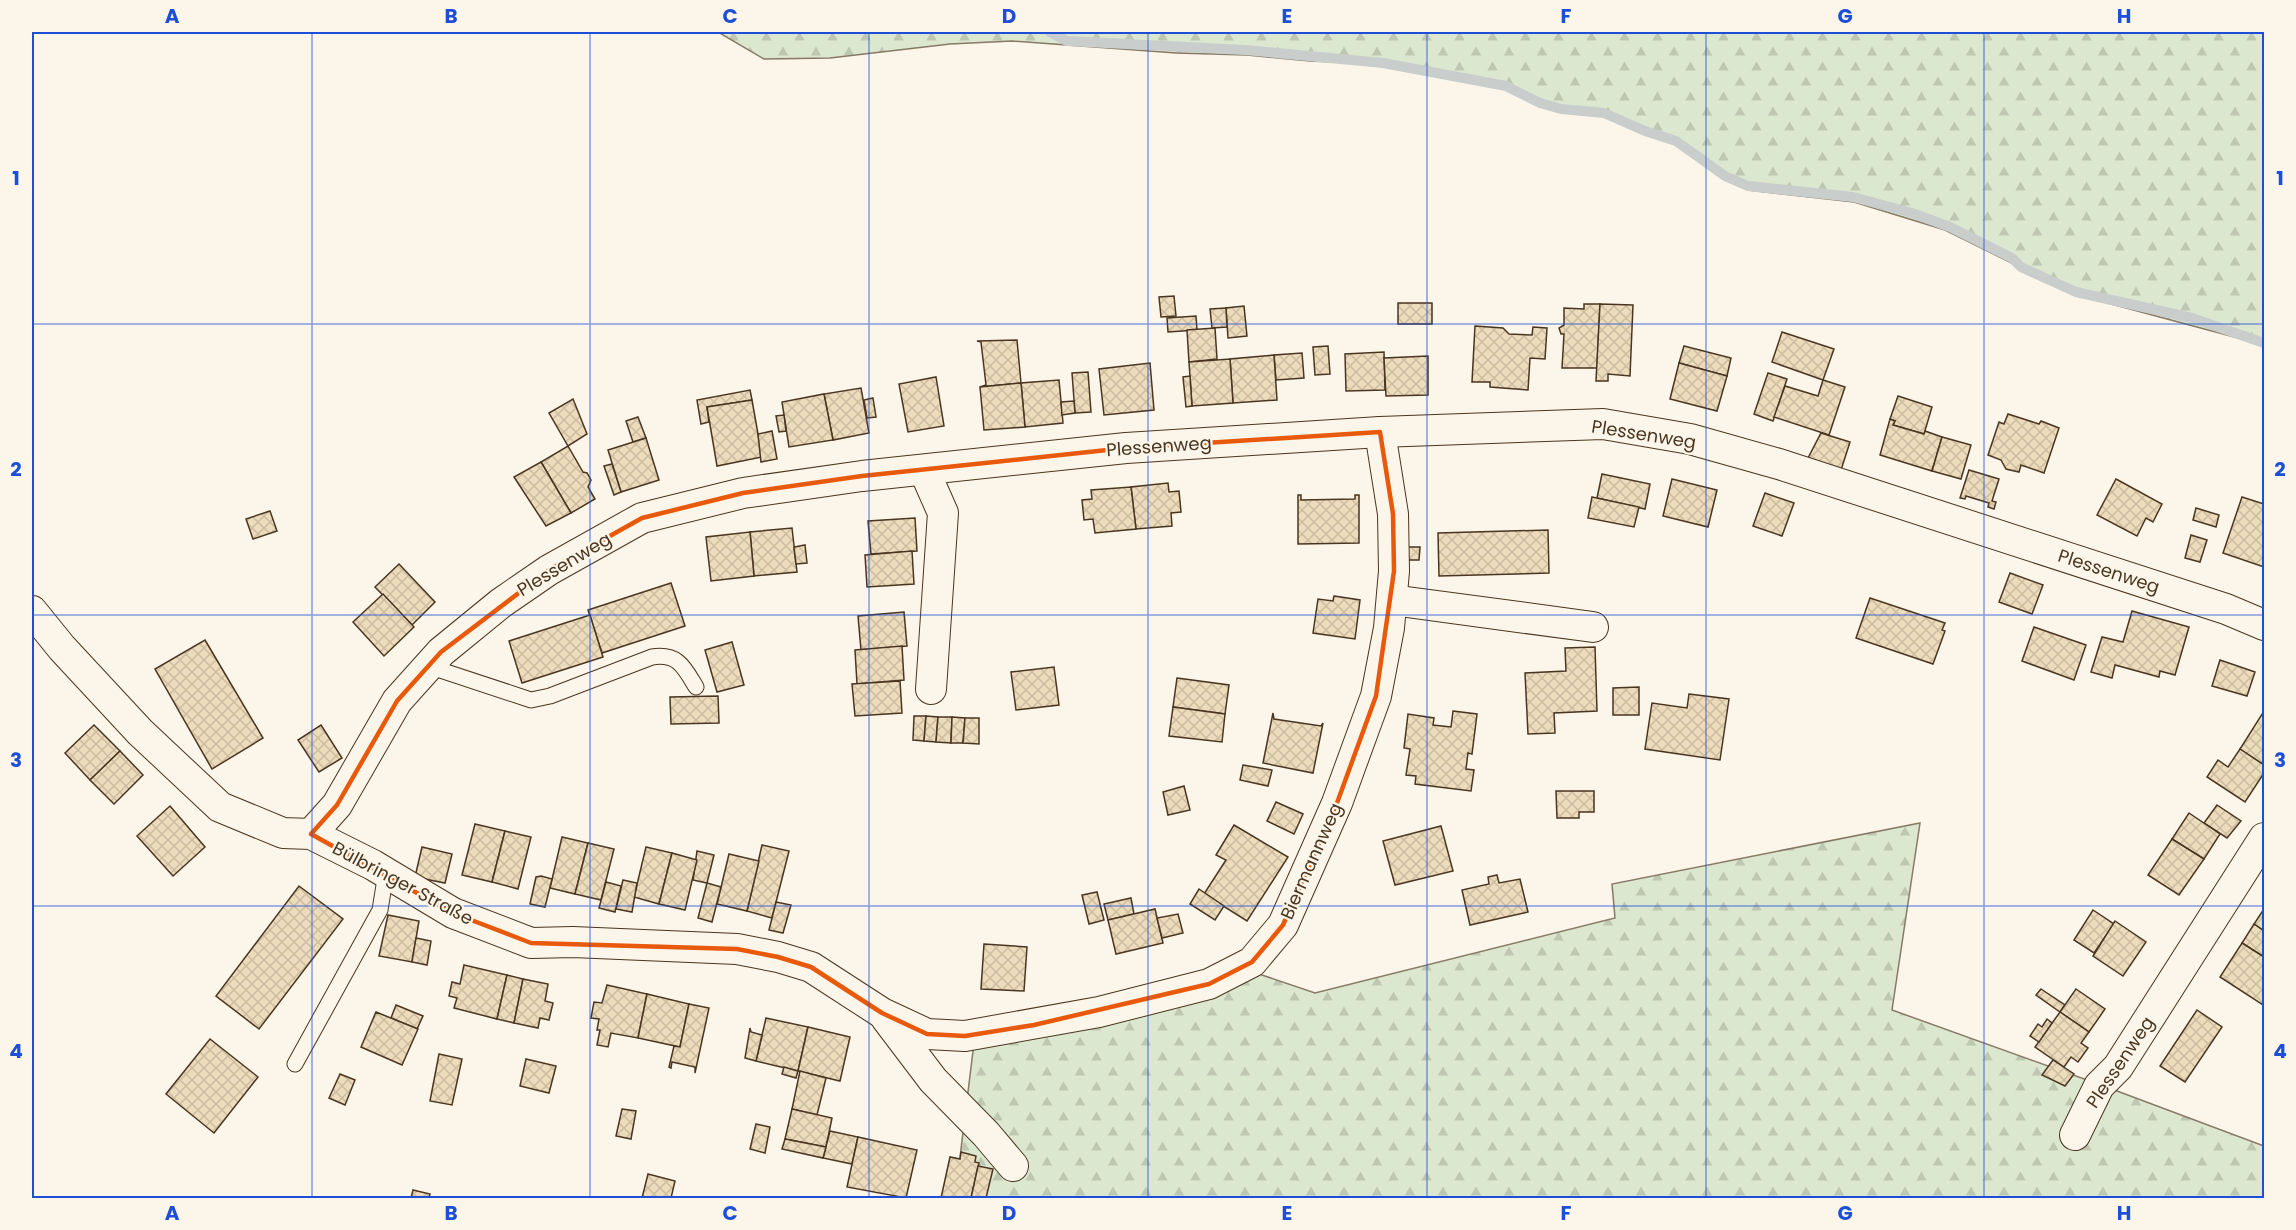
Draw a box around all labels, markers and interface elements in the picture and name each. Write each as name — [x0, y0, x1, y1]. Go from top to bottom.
text: A — [165, 2, 180, 30]
text: B — [444, 2, 458, 30]
text: C — [722, 2, 738, 30]
text: D — [1002, 2, 1016, 30]
text: E — [1282, 2, 1292, 30]
text: F — [1561, 2, 1572, 30]
text: G — [1837, 2, 1853, 30]
text: H — [2117, 2, 2131, 30]
text: 1 — [12, 164, 20, 192]
text: 1 — [2276, 164, 2284, 192]
street label: Plessenweg — [1590, 413, 1698, 455]
street label: Plessenweg — [1105, 430, 1213, 462]
text: 2 — [10, 455, 22, 483]
text: 2 — [2274, 455, 2286, 483]
street label: Plessenweg — [512, 526, 616, 602]
street label: Plessenweg — [2055, 543, 2163, 599]
text: 3 — [10, 746, 22, 774]
text: 3 — [2274, 746, 2286, 774]
street label: Biermannweg — [1274, 799, 1348, 923]
street label: Bülbringer Straße — [328, 835, 478, 931]
street label: Plessenweg — [2080, 1011, 2160, 1113]
text: 4 — [9, 1037, 23, 1065]
text: 4 — [2273, 1037, 2287, 1065]
text: A — [165, 1199, 180, 1227]
text: B — [444, 1199, 458, 1227]
text: C — [722, 1199, 738, 1227]
text: D — [1002, 1199, 1016, 1227]
text: E — [1282, 1199, 1292, 1227]
text: F — [1561, 1199, 1572, 1227]
text: G — [1837, 1199, 1853, 1227]
text: H — [2117, 1199, 2131, 1227]

